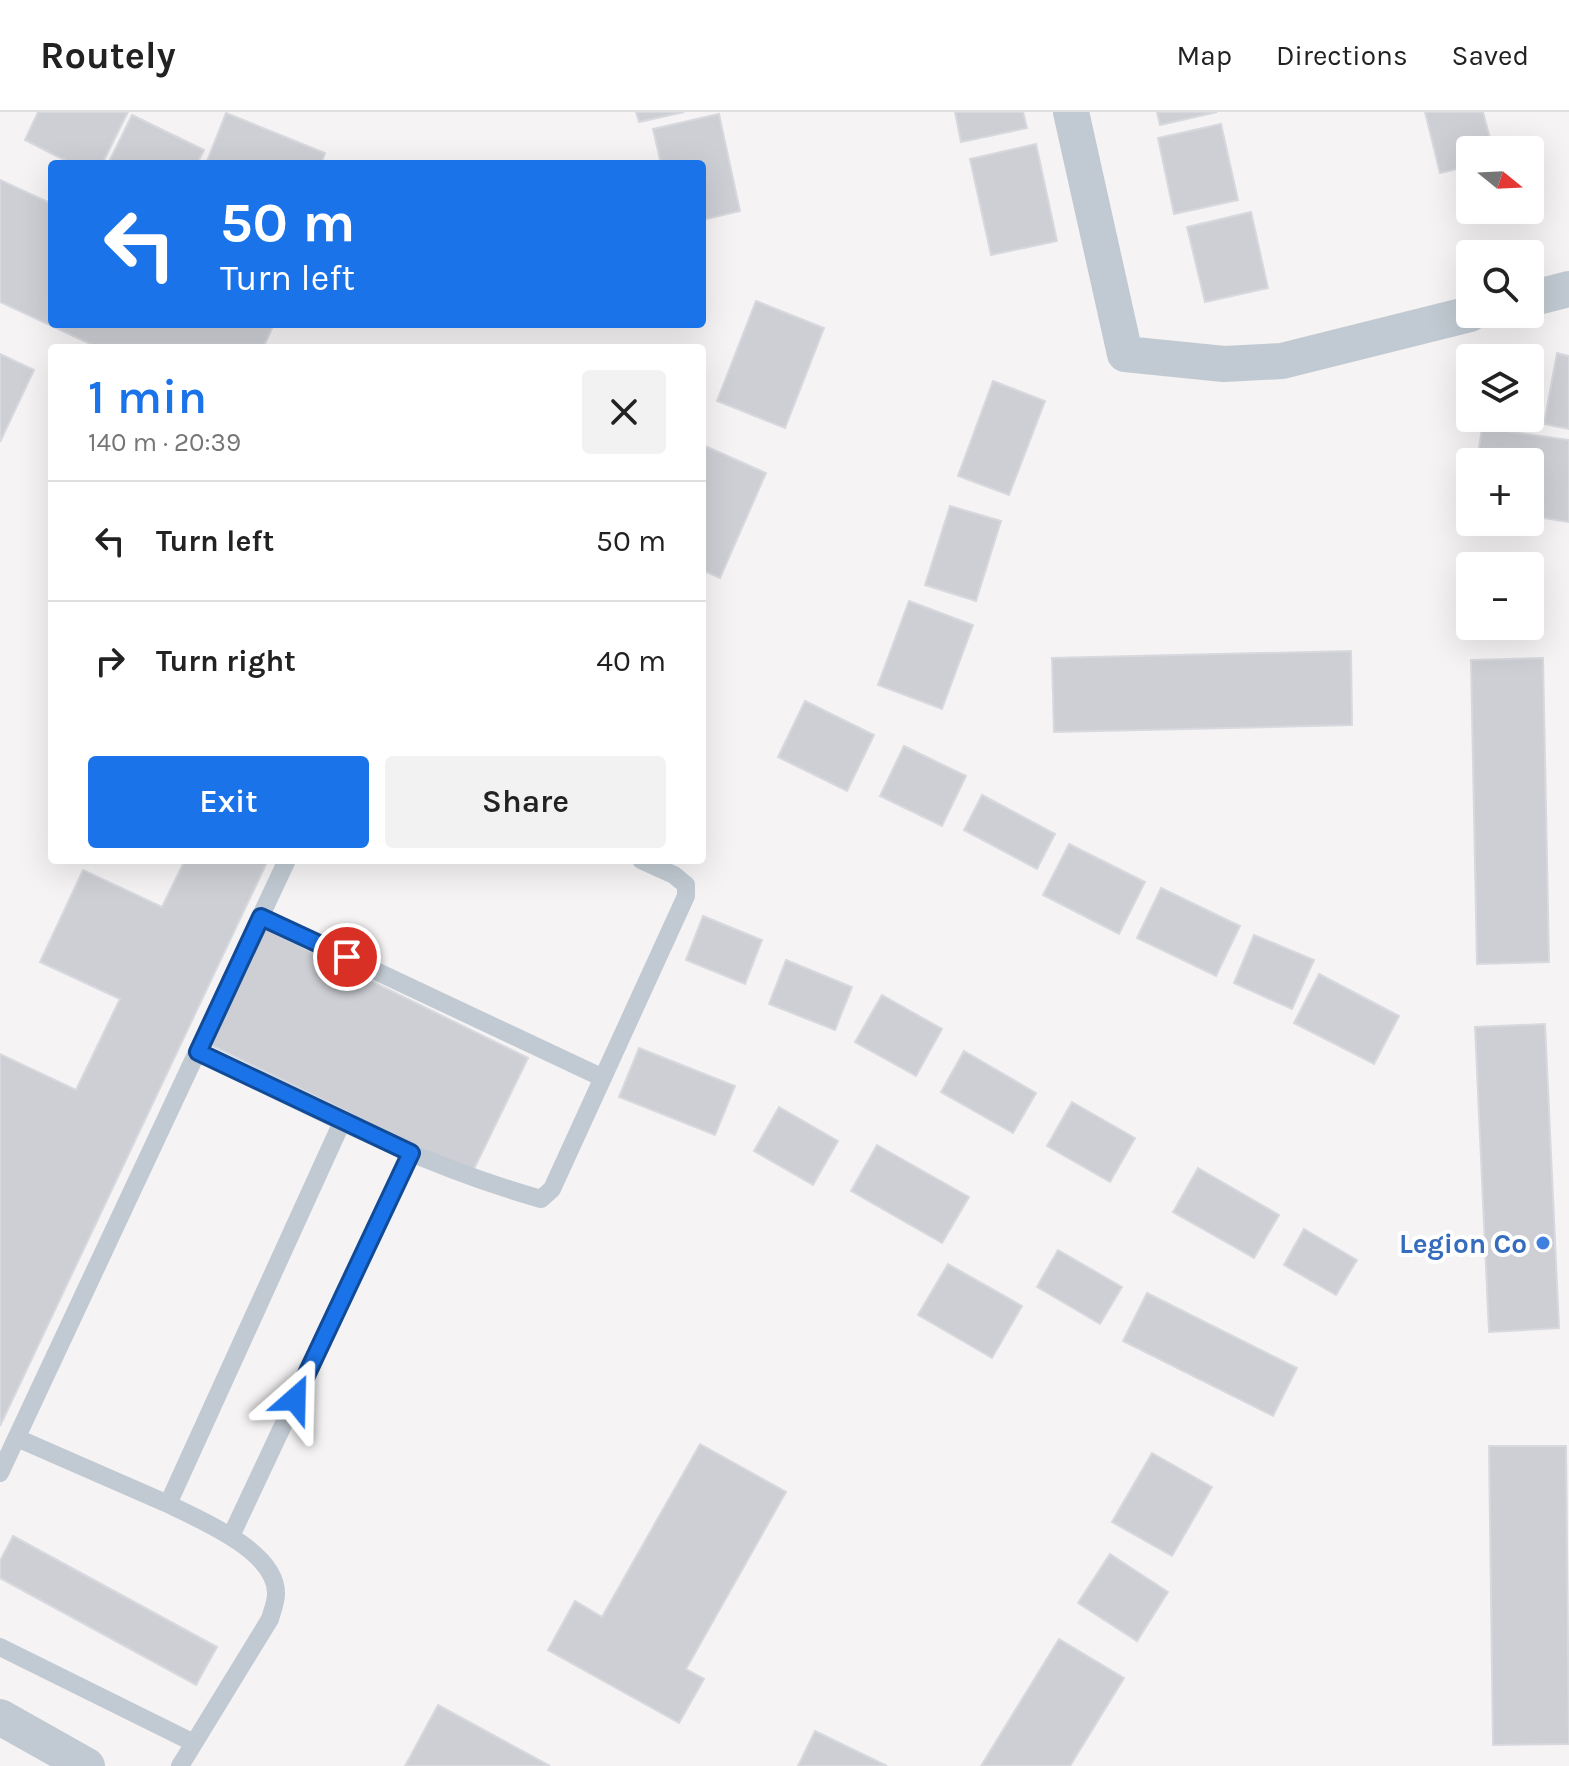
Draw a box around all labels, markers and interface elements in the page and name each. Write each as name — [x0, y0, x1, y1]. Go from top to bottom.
text: Routely — [40, 33, 176, 78]
text: Map — [1177, 39, 1232, 72]
text: Directions — [1276, 39, 1408, 72]
text: Saved — [1452, 39, 1529, 72]
north arrow — [1456, 136, 1544, 224]
map controls — [1456, 136, 1544, 640]
text: 50 m — [220, 190, 355, 255]
icon: left — [88, 192, 192, 296]
button: search — [1456, 240, 1544, 328]
text: Turn left — [220, 257, 355, 299]
button: layers — [1456, 344, 1544, 432]
text: 1 min — [88, 369, 207, 425]
button: close — [582, 370, 666, 454]
text: 140 m · 20:39 — [88, 427, 241, 458]
button: + — [1456, 448, 1544, 536]
icon: left — [88, 519, 132, 563]
text: Turn left — [156, 523, 274, 559]
text: 50 m — [596, 523, 666, 559]
button: − — [1456, 552, 1544, 640]
icon: right — [88, 639, 132, 683]
text: Turn right — [156, 643, 296, 679]
text: 40 m — [596, 643, 666, 679]
button: Exit — [88, 756, 369, 848]
button: Share — [385, 756, 666, 848]
pin — [313, 923, 381, 991]
icon: arrive — [325, 935, 369, 979]
place label: Legion Co — [1399, 1227, 1527, 1260]
marker: Legion Co — [1534, 1234, 1552, 1252]
position arrow — [253, 1357, 337, 1441]

